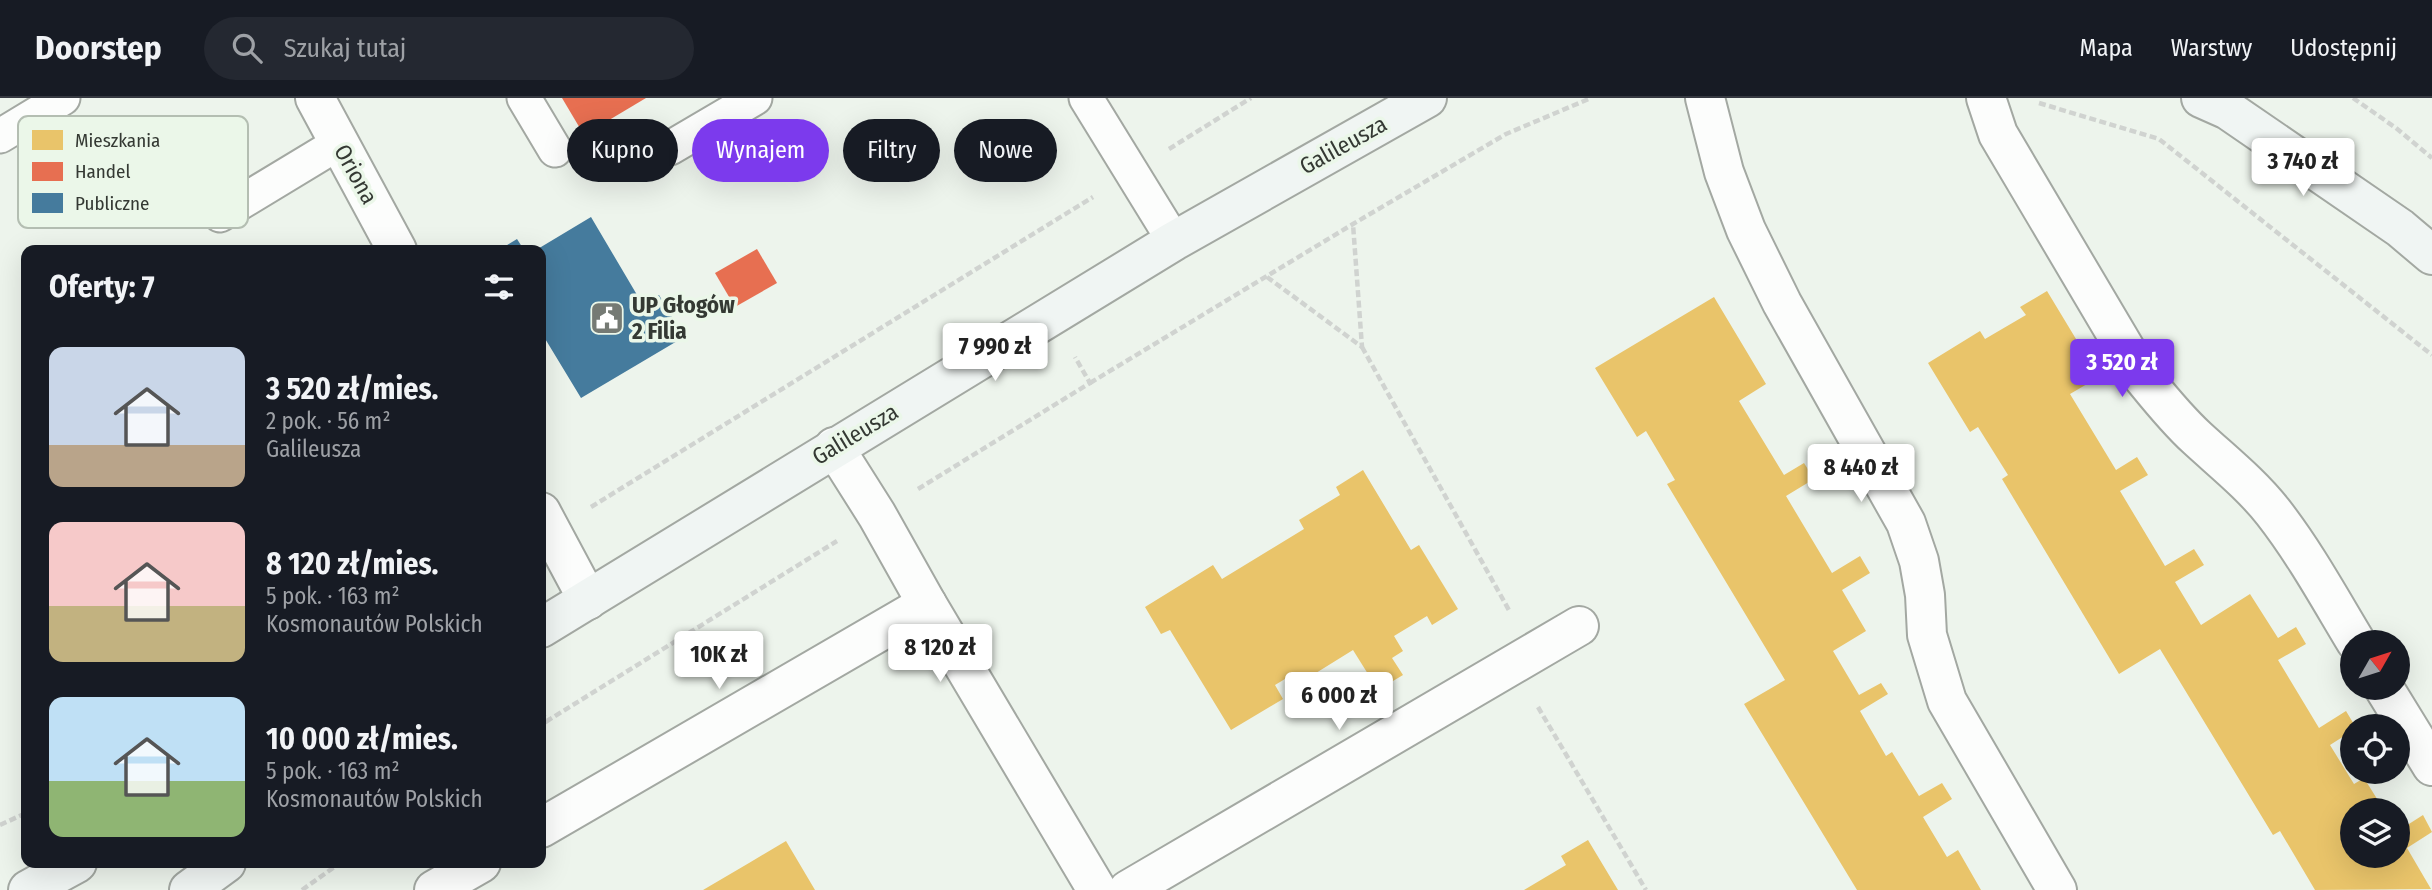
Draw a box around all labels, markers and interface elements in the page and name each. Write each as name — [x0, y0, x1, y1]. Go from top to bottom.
search box — [204, 17, 694, 80]
text: Doorstep — [35, 28, 162, 68]
icon: search — [228, 29, 266, 67]
text: Szukaj tutaj — [284, 33, 406, 64]
text: Mapa — [2080, 34, 2133, 62]
text: Warstwy — [2171, 34, 2252, 62]
text: Udostępnij — [2290, 34, 2397, 62]
street label: Galileusza — [1295, 110, 1391, 180]
legend — [18, 116, 248, 228]
chip: Kupno — [567, 119, 678, 182]
chip: Wynajem — [692, 119, 829, 182]
chip: Filtry — [843, 119, 940, 182]
chip: Nowe — [954, 119, 1057, 182]
text: Mieszkania — [75, 129, 160, 152]
street label: Oriona — [328, 139, 384, 209]
pin: 3 740 zł — [2231, 139, 2375, 198]
text: 3 740 zł — [2268, 147, 2338, 175]
text: Handel — [75, 160, 130, 183]
text: Publiczne — [75, 192, 149, 215]
icon: filters — [480, 268, 518, 306]
text: Oferty: 7 — [49, 269, 155, 305]
place label: UP Głogów 2 Filia — [631, 291, 735, 345]
public building icon: UP Głogów 2 Filia — [588, 299, 626, 337]
pin: 7 990 zł — [923, 324, 1067, 383]
text: 7 990 zł — [959, 332, 1031, 360]
pin: 3 520 zł — [2050, 340, 2194, 399]
text: 3 520 zł — [2086, 348, 2158, 376]
text: 3 520 zł/mies. — [266, 371, 438, 407]
icon: home — [105, 375, 189, 459]
street label: Galileusza — [807, 397, 903, 471]
text: 2 pok. · 56 m² — [266, 407, 391, 435]
text: Galileusza — [266, 435, 361, 463]
pin: 8 440 zł — [1789, 444, 1933, 504]
text: 8 440 zł — [1824, 453, 1898, 481]
text: 8 120 zł/mies. — [266, 546, 438, 582]
icon: home — [105, 550, 189, 634]
text: 5 pok. · 163 m² — [266, 582, 400, 610]
text: Kosmonautów Polskich — [266, 610, 483, 638]
pin: 8 120 zł — [868, 624, 1012, 684]
north arrow — [2340, 630, 2410, 700]
map controls — [2340, 630, 2410, 868]
pin: 10K zł — [662, 632, 776, 691]
text: 8 120 zł — [904, 633, 976, 661]
text: 10K zł — [690, 640, 748, 668]
pin: 6 000 zł — [1267, 672, 1411, 732]
text: 6 000 zł — [1301, 681, 1377, 709]
button: locate — [2340, 714, 2410, 784]
text: 10 000 zł/mies. — [266, 721, 458, 757]
icon: home — [105, 725, 189, 809]
text: 5 pok. · 163 m² — [266, 757, 400, 785]
text: Kosmonautów Polskich — [266, 785, 483, 813]
button: layers — [2340, 798, 2410, 868]

